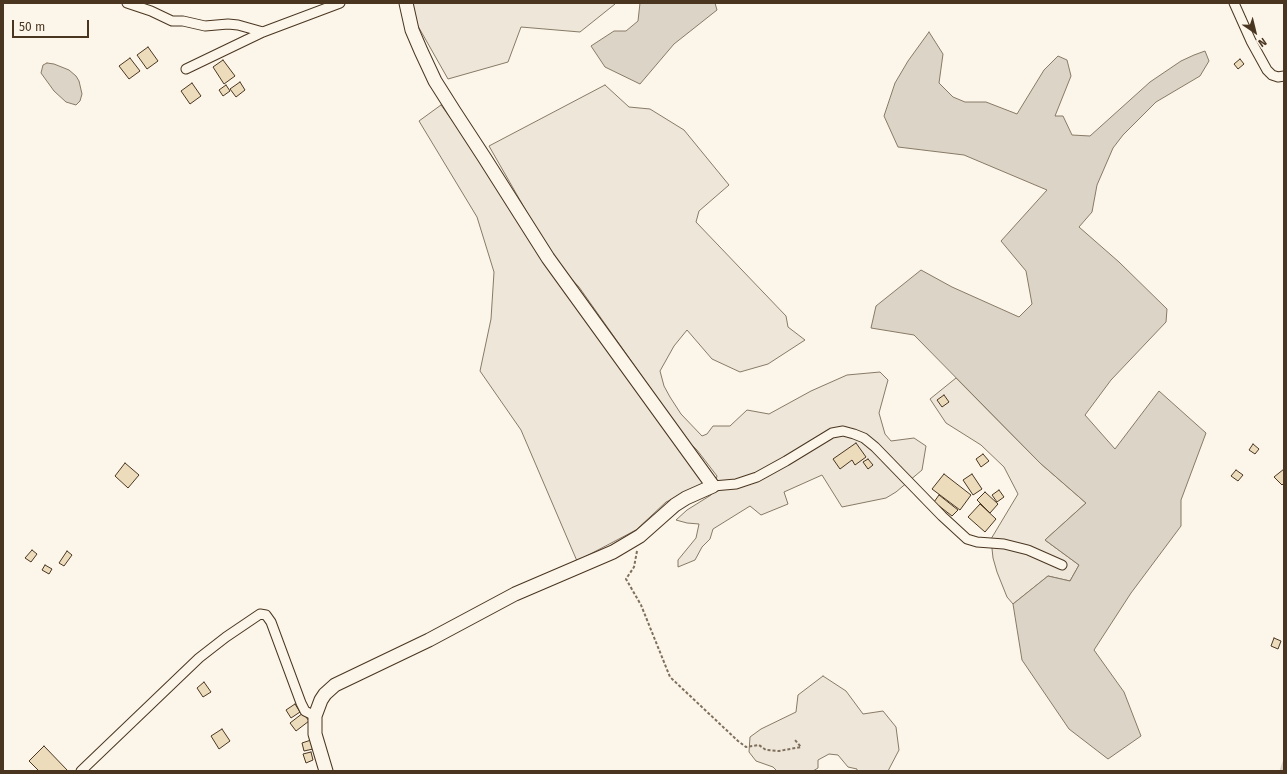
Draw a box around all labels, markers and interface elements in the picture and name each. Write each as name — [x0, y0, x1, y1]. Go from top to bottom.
scale bar — [14, 12, 91, 38]
north arrow — [1235, 12, 1275, 52]
text: 50 m — [19, 20, 45, 34]
text: N — [1255, 35, 1269, 50]

